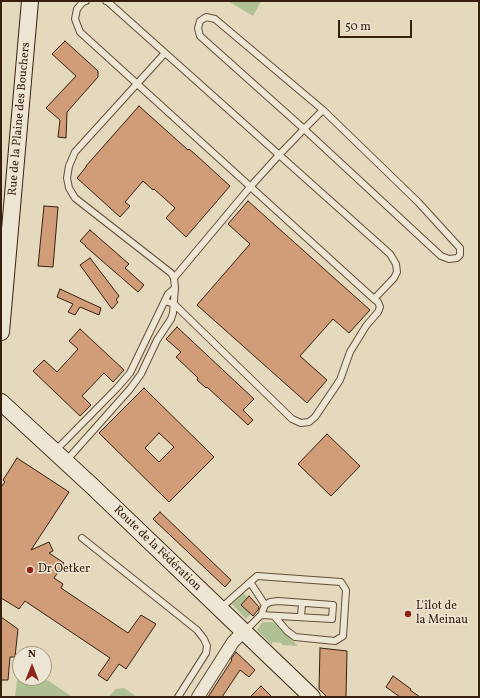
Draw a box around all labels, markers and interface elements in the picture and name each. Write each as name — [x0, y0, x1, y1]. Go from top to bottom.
scale bar — [340, 12, 414, 38]
text: 50 m — [345, 19, 371, 35]
street label: Rue de la Plaine des Bouchers — [6, 42, 34, 196]
street label: Route de la Fédération — [110, 503, 204, 595]
place label: Dr Oetker — [38, 563, 90, 577]
marker: Dr Oetker — [25, 565, 35, 575]
place label: L'îlot de la Meinau — [416, 600, 468, 628]
marker: L'îlot de la Meinau — [403, 609, 413, 619]
north arrow — [12, 646, 52, 686]
text: N — [28, 647, 36, 662]

